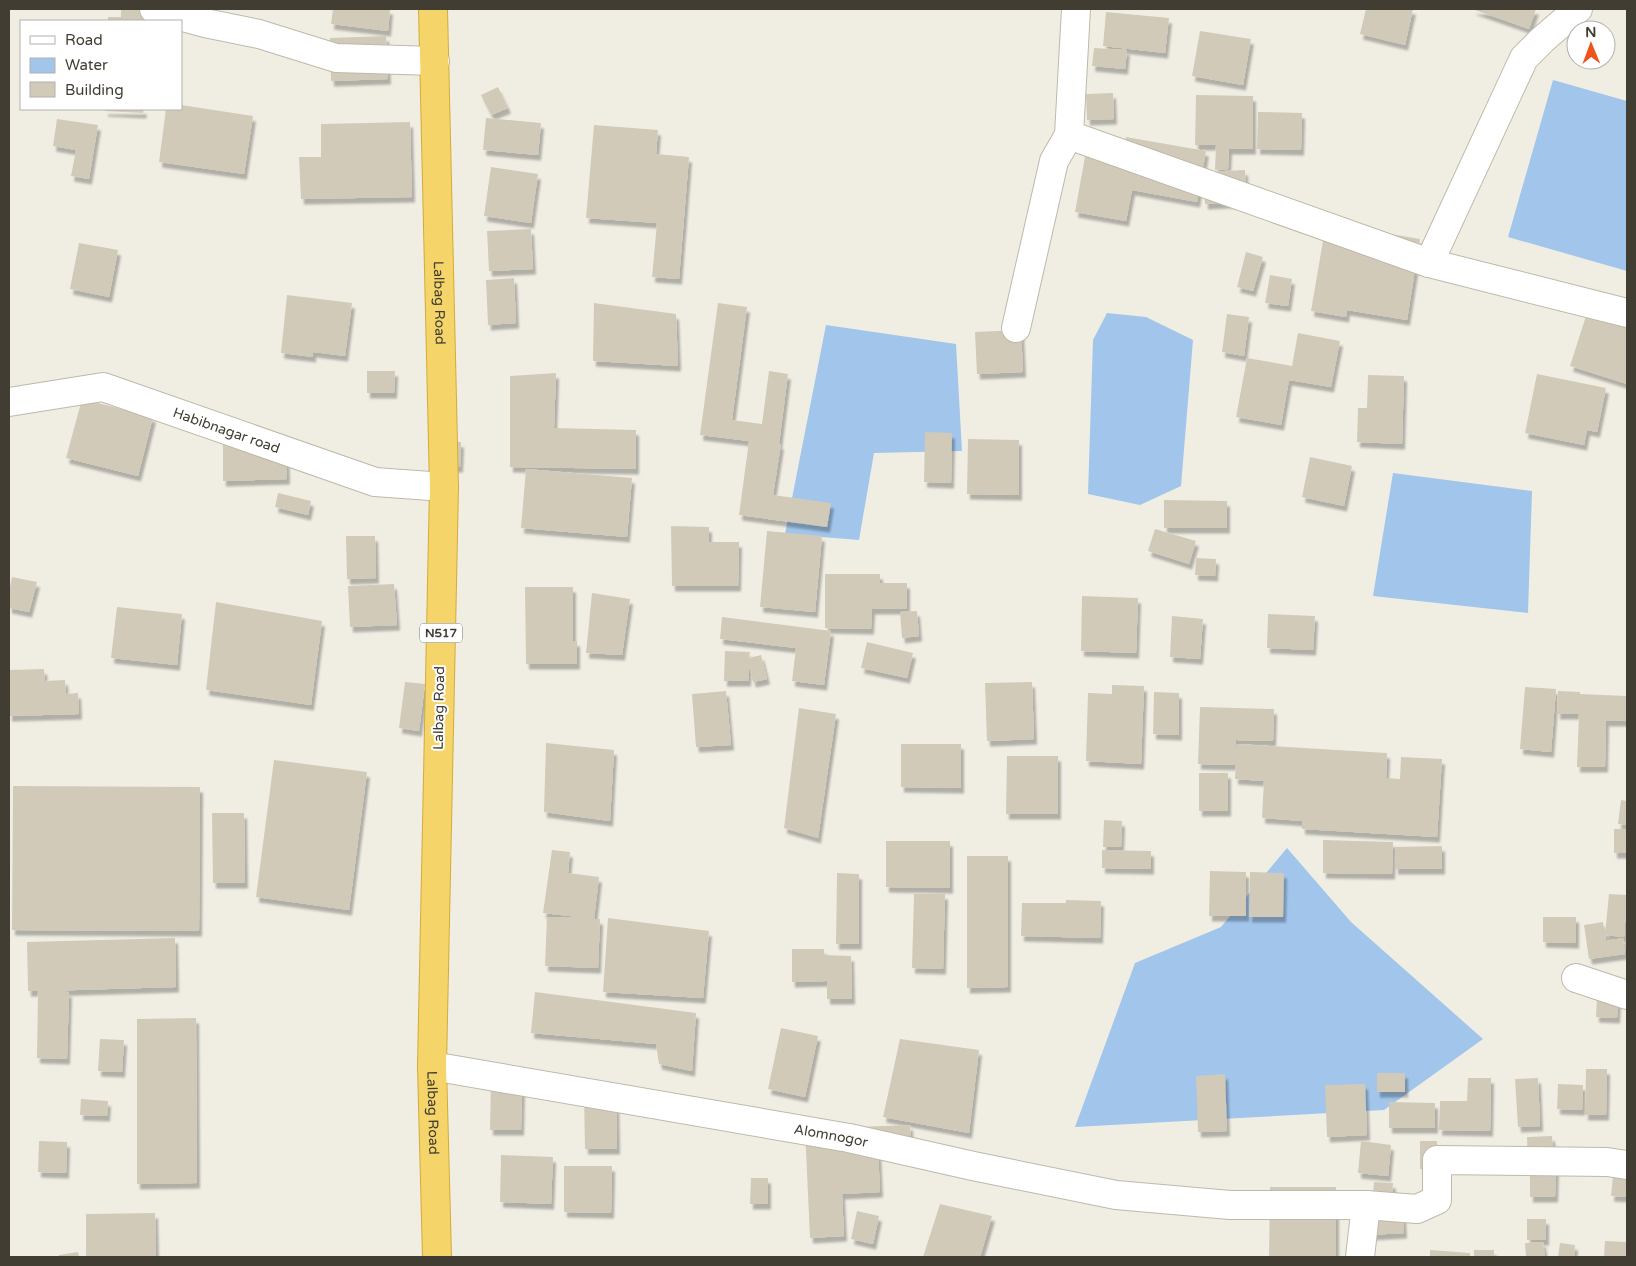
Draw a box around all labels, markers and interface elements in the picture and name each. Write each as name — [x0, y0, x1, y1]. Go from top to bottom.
legend — [20, 20, 182, 110]
north arrow — [1566, 20, 1616, 70]
text: N — [1585, 24, 1597, 41]
text: Road — [65, 31, 103, 49]
text: Water — [65, 56, 108, 74]
text: Building — [65, 81, 124, 99]
street label: Lalbag Road — [430, 261, 449, 345]
street label: Habibnagar road — [171, 404, 282, 457]
road number: N517 — [420, 624, 462, 642]
street label: Lalbag Road — [430, 666, 448, 750]
street label: Lalbag Road — [424, 1071, 443, 1155]
street label: Alomnogor — [793, 1120, 870, 1151]

